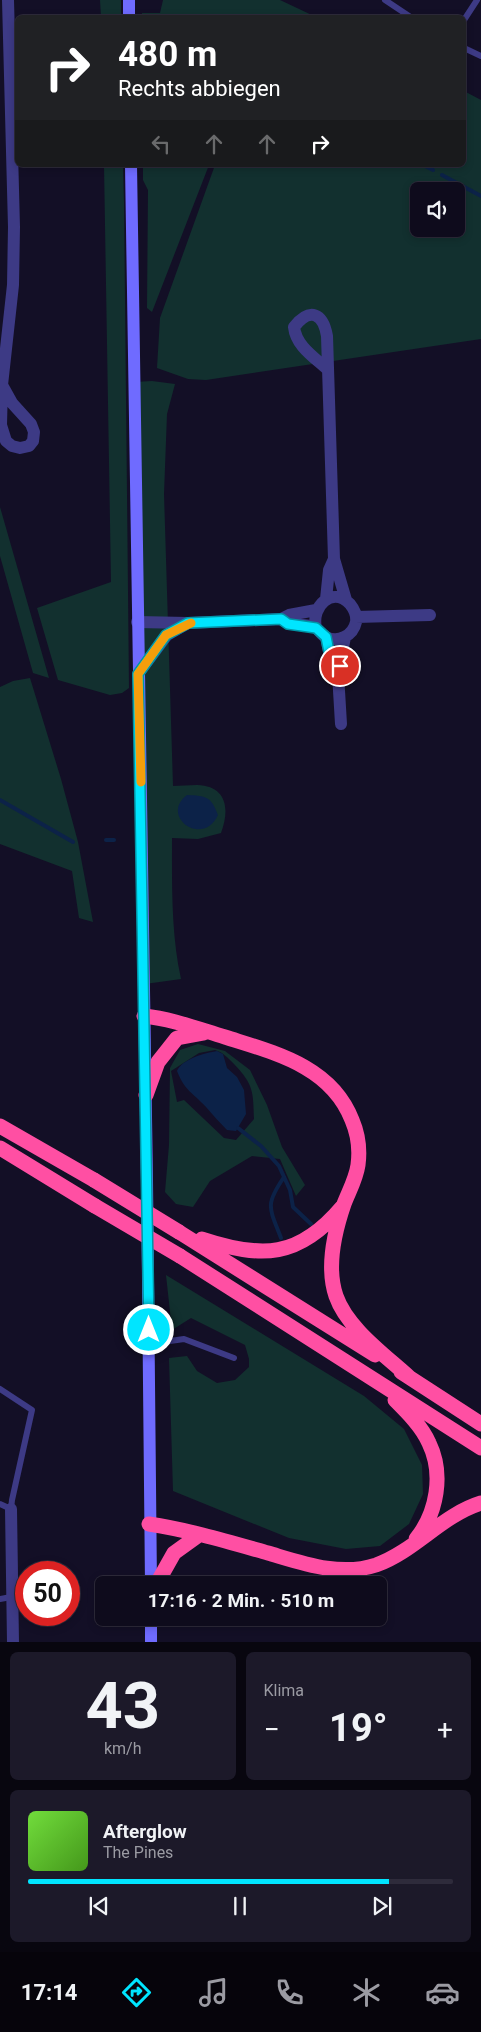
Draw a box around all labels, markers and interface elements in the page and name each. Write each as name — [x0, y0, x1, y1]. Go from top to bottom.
text: 480 m — [118, 34, 217, 75]
icon: right — [35, 35, 100, 100]
text: Rechts abbiegen — [118, 76, 281, 101]
icon: left — [147, 130, 175, 158]
icon: ahead — [200, 130, 228, 158]
icon: ahead — [253, 130, 281, 158]
icon: right — [306, 130, 334, 158]
map controls — [410, 182, 465, 237]
button: sound — [410, 182, 465, 237]
pin — [319, 645, 361, 687]
icon: arrive — [326, 652, 354, 680]
position arrow — [122, 1303, 174, 1355]
speed limit sign: 50 — [15, 1561, 80, 1626]
text: 17:16 · 2 Min. · 510 m — [148, 1589, 334, 1612]
text: 43 — [85, 1668, 160, 1744]
text: Klima — [264, 1681, 304, 1700]
text: 19° — [329, 1706, 388, 1750]
text: − — [264, 1713, 280, 1746]
text: + — [437, 1713, 453, 1746]
text: km/h — [104, 1739, 142, 1758]
text: Afterglow — [103, 1820, 187, 1843]
text: The Pines — [103, 1843, 173, 1862]
icon: previous — [85, 1892, 113, 1920]
icon: pause — [226, 1892, 254, 1920]
icon: next — [368, 1892, 396, 1920]
icon: directions — [119, 1975, 154, 2010]
icon: music — [196, 1975, 231, 2010]
icon: phone — [272, 1975, 307, 2010]
icon: climate — [349, 1975, 384, 2010]
icon: car — [425, 1975, 460, 2010]
text: 17:14 — [21, 1980, 77, 2005]

